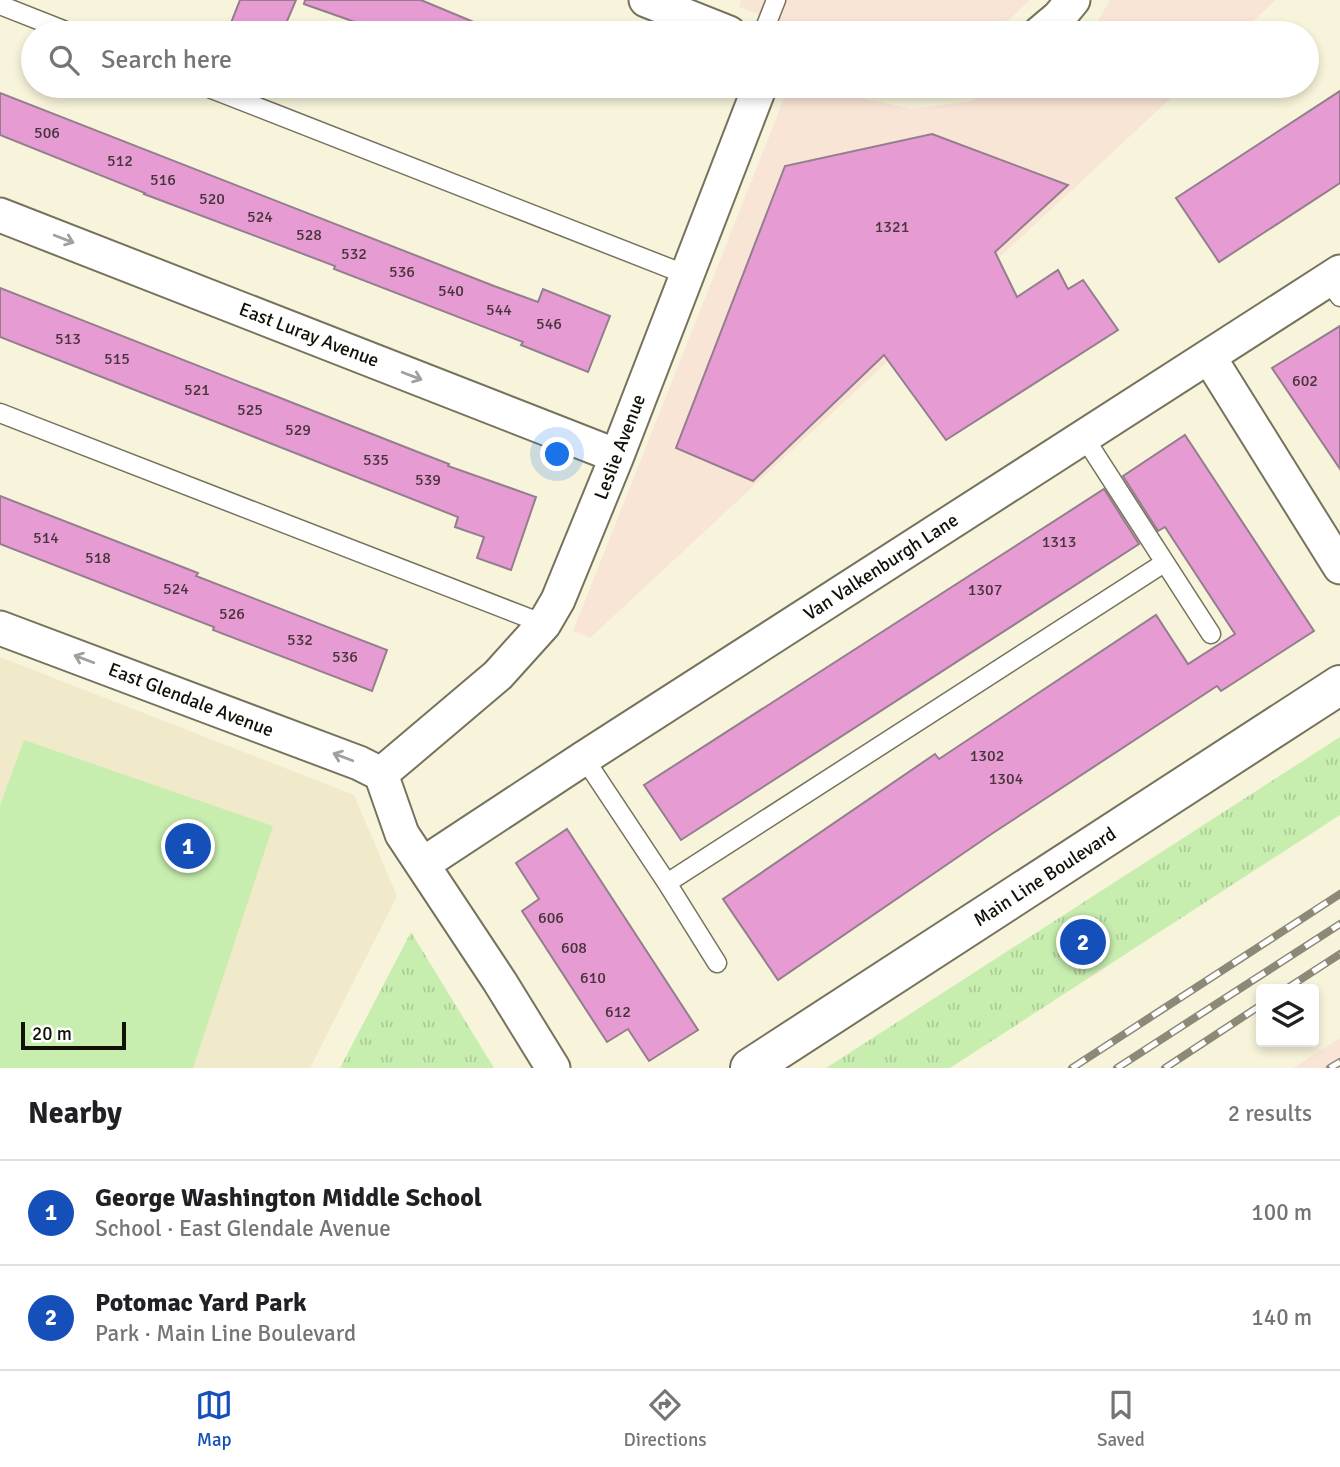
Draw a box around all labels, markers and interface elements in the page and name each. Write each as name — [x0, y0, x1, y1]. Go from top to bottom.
search box — [21, 21, 1319, 98]
icon: search — [45, 41, 83, 79]
text: Search here — [101, 44, 232, 76]
house number: 506 — [34, 123, 60, 143]
house number: 512 — [107, 151, 133, 171]
house number: 516 — [150, 170, 176, 190]
house number: 520 — [199, 189, 225, 209]
house number: 524 — [247, 207, 273, 227]
house number: 1321 — [875, 217, 909, 237]
house number: 528 — [296, 225, 322, 245]
one-way arrow — [52, 234, 74, 247]
house number: 532 — [341, 244, 367, 264]
house number: 536 — [389, 262, 415, 282]
house number: 540 — [438, 281, 464, 301]
street label: East Luray Avenue — [236, 297, 382, 373]
house number: 544 — [486, 300, 512, 320]
house number: 546 — [536, 314, 562, 334]
house number: 513 — [55, 329, 81, 349]
house number: 515 — [104, 349, 130, 369]
one-way arrow — [401, 370, 423, 383]
house number: 602 — [1292, 371, 1318, 391]
house number: 521 — [184, 380, 210, 400]
street label: Leslie Avenue — [589, 391, 651, 503]
house number: 525 — [237, 400, 263, 420]
house number: 529 — [285, 420, 311, 440]
your location — [540, 437, 574, 471]
house number: 535 — [363, 450, 389, 470]
house number: 539 — [415, 470, 441, 490]
street label: Van Valkenburgh Lane — [799, 508, 963, 626]
house number: 514 — [33, 528, 59, 548]
house number: 1313 — [1042, 532, 1076, 552]
house number: 518 — [85, 548, 111, 568]
house number: 524 — [163, 579, 189, 599]
house number: 1307 — [968, 580, 1002, 600]
house number: 526 — [219, 604, 245, 624]
house number: 532 — [287, 630, 313, 650]
house number: 536 — [332, 647, 358, 667]
one-way arrow — [73, 652, 95, 665]
street label: East Glendale Avenue — [105, 657, 277, 743]
house number: 1302 — [970, 746, 1004, 766]
one-way arrow — [332, 750, 354, 762]
house number: 1304 — [989, 769, 1024, 789]
pin: 1 — [165, 820, 211, 872]
street label: Main Line Boulevard — [969, 822, 1121, 932]
house number: 606 — [538, 908, 564, 928]
pin: 2 — [1060, 916, 1106, 968]
house number: 608 — [561, 938, 587, 958]
house number: 610 — [580, 968, 606, 988]
map controls — [1256, 984, 1319, 1047]
button: layers — [1256, 984, 1319, 1047]
house number: 612 — [605, 1002, 631, 1022]
scale bar — [21, 1019, 126, 1051]
text: 20 m — [32, 1022, 72, 1046]
text: Nearby — [28, 1095, 122, 1132]
text: 2 results — [1228, 1099, 1312, 1128]
text: George Washington Middle School — [95, 1182, 482, 1214]
text: 1 — [45, 1198, 57, 1227]
text: 100 m — [1251, 1198, 1312, 1227]
text: School · East Glendale Avenue — [95, 1214, 391, 1243]
text: Potomac Yard Park — [95, 1287, 307, 1319]
text: 2 — [45, 1303, 57, 1332]
text: 140 m — [1251, 1303, 1312, 1332]
text: Park · Main Line Boulevard — [95, 1319, 356, 1348]
tab: Map — [195, 1386, 233, 1452]
tab: Directions — [624, 1386, 707, 1452]
tab: Saved — [1097, 1386, 1145, 1452]

